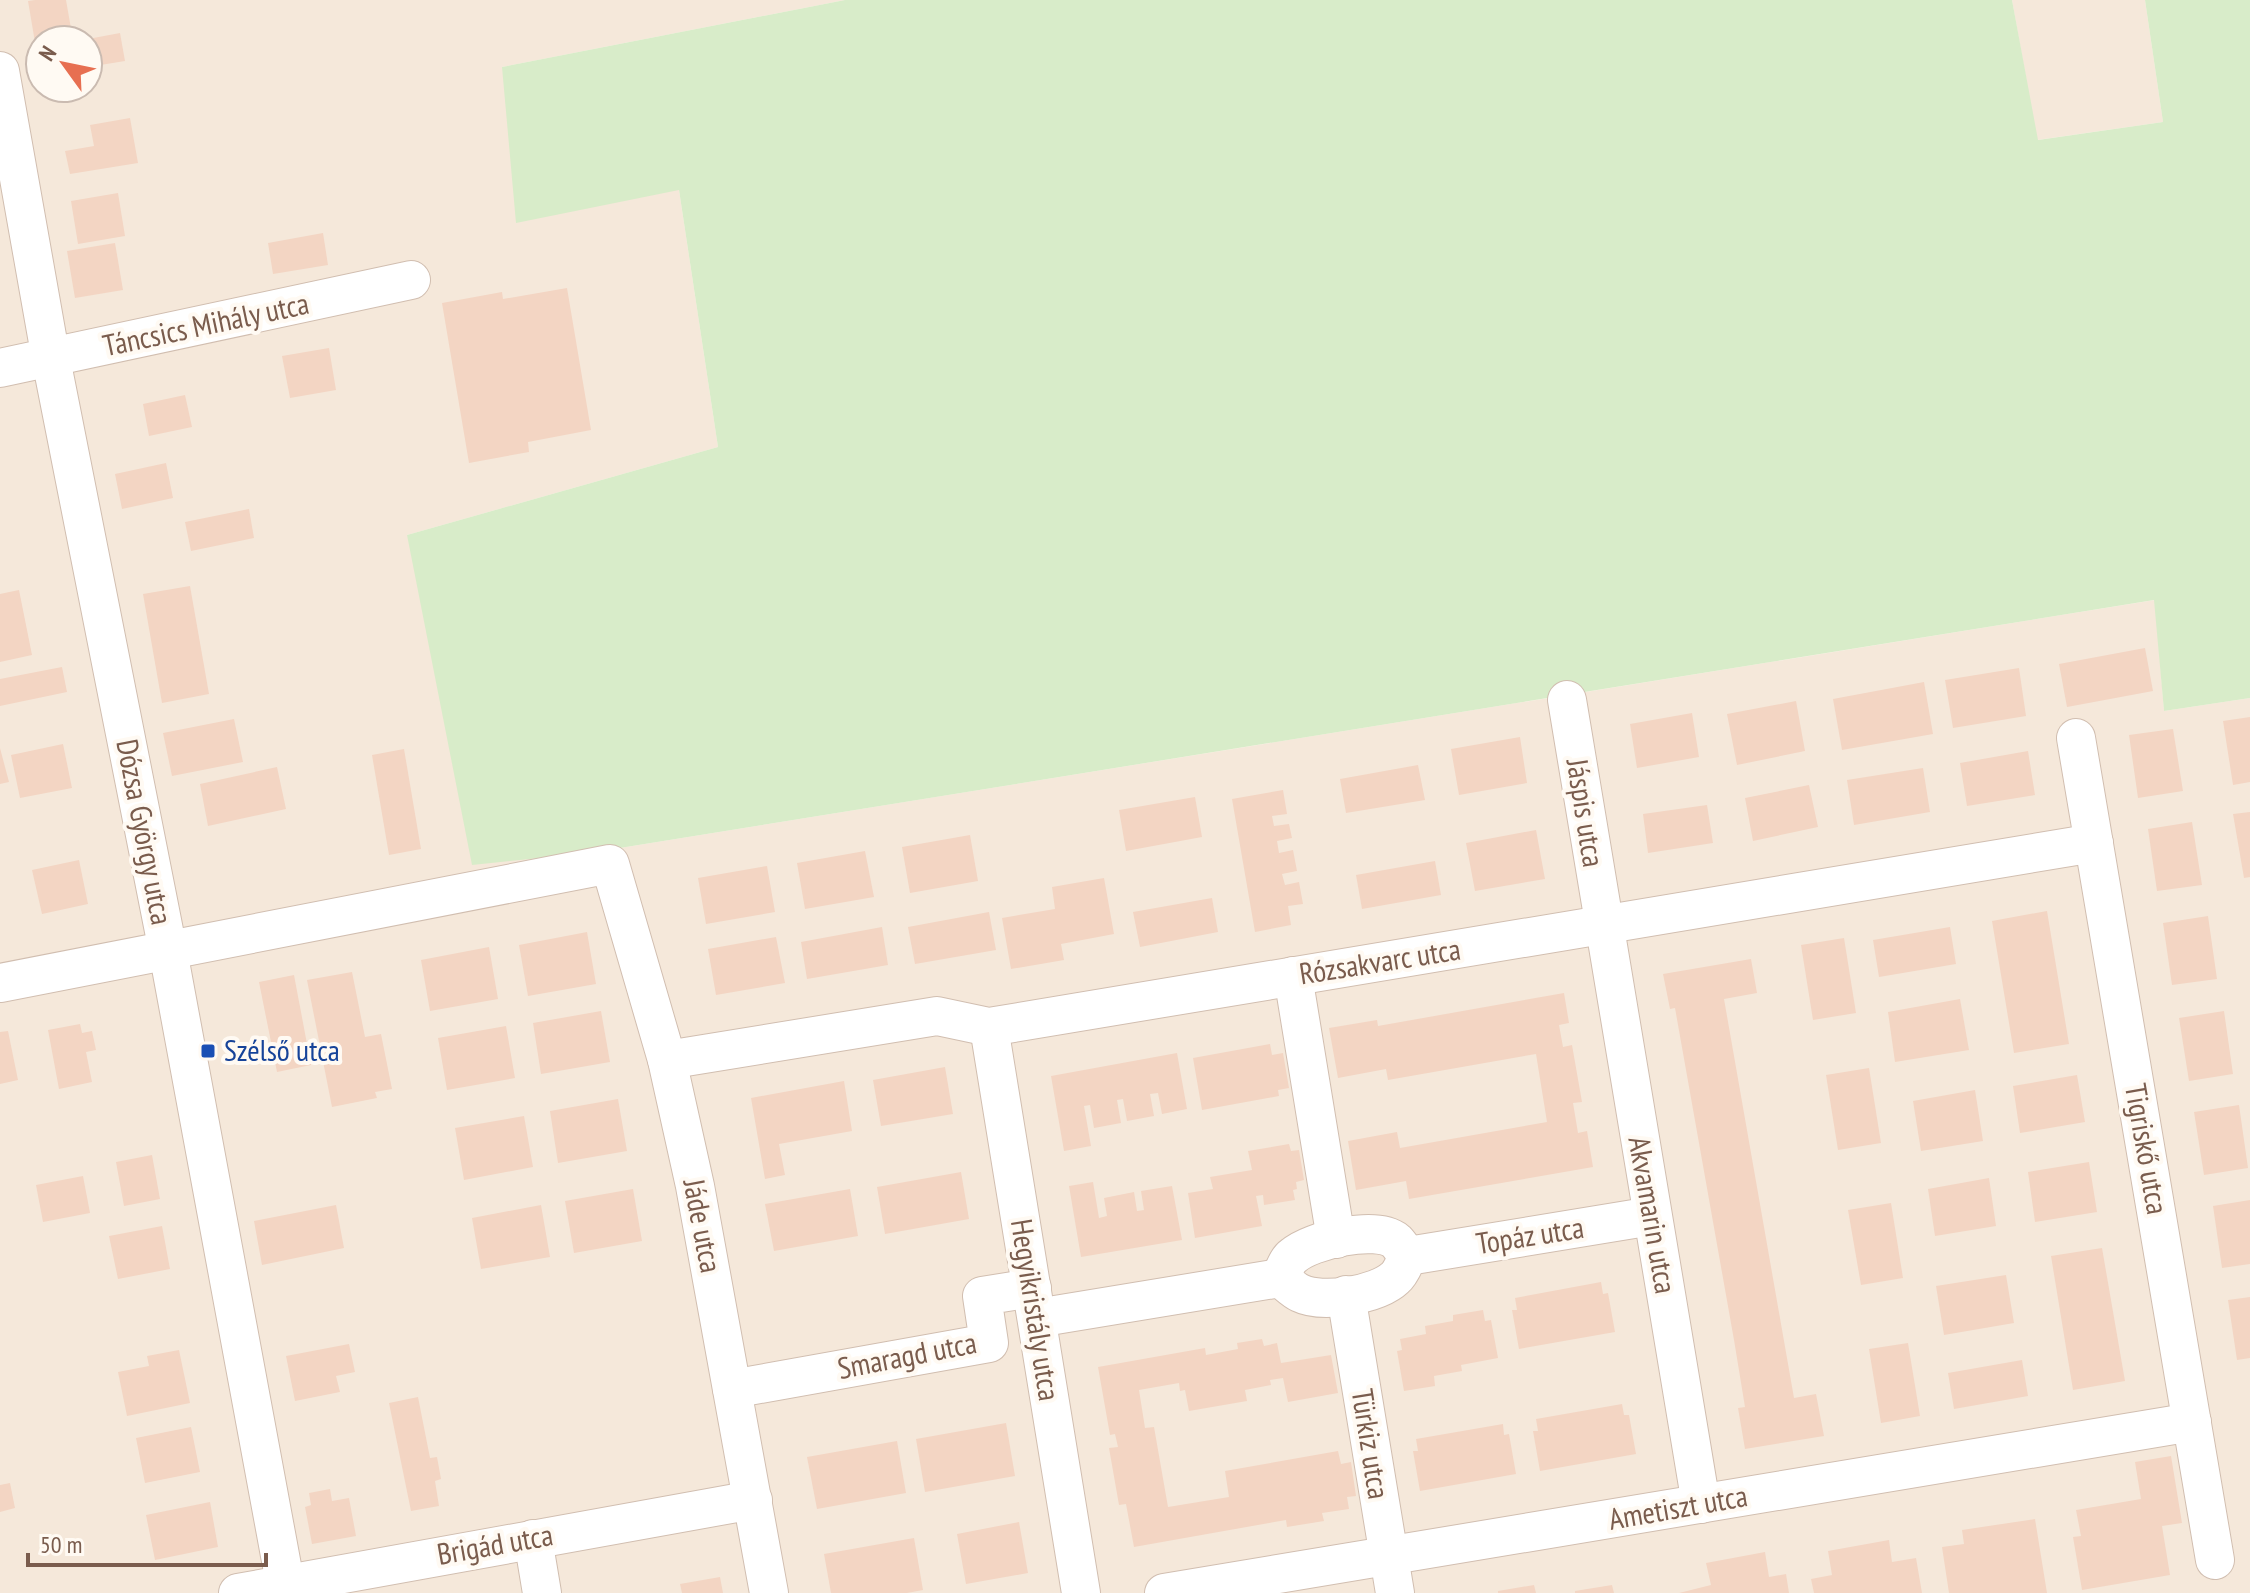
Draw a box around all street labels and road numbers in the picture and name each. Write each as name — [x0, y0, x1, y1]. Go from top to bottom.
street label: Táncsics Mihály utca — [99, 283, 312, 364]
street label: Dózsa György utca — [108, 736, 183, 928]
street label: Jáspis utca — [1559, 755, 1614, 870]
street label: Rózsakvarc utca — [1296, 929, 1463, 992]
street label: Tigriskő utca — [2117, 1080, 2178, 1217]
street label: Akvamarin utca — [1620, 1133, 1686, 1296]
street label: Jáde utca — [675, 1175, 732, 1276]
street label: Topáz utca — [1473, 1207, 1586, 1262]
street label: Hegyikristály utca — [1003, 1216, 1070, 1403]
street label: Smaragd utca — [834, 1322, 979, 1387]
street label: Türkiz utca — [1344, 1386, 1399, 1502]
street label: Ametiszt utca — [1605, 1475, 1750, 1538]
street label: Brigád utca — [434, 1514, 556, 1573]

